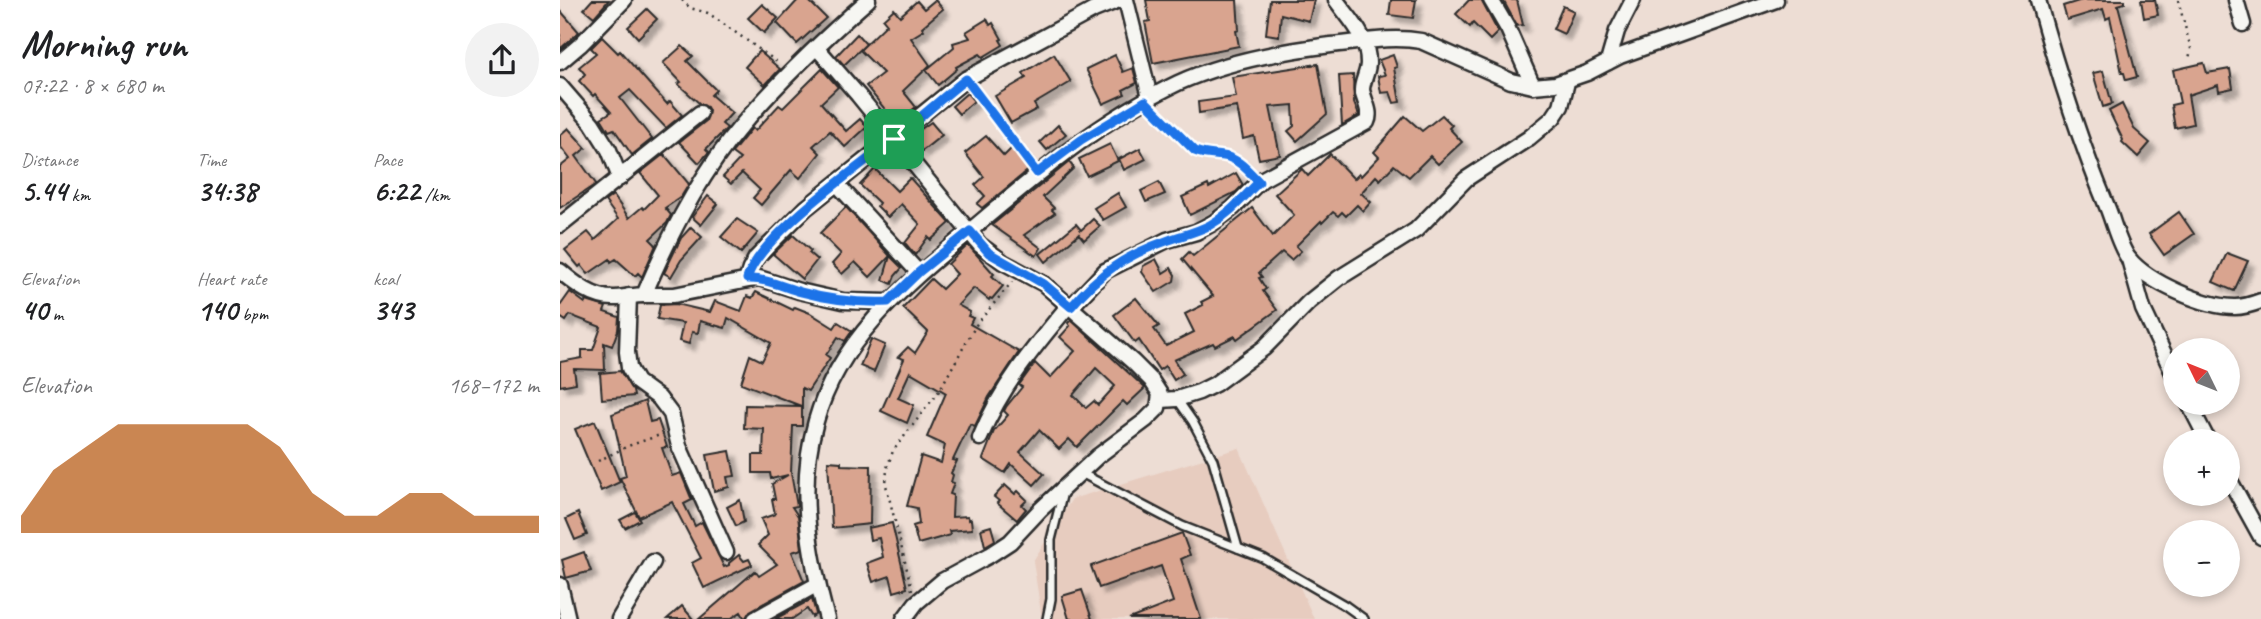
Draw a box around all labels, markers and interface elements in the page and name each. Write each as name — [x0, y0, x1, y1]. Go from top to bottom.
text: Morning run — [21, 21, 187, 68]
button: share — [465, 23, 539, 97]
text: 07:22 · 8 × 680 m — [21, 71, 164, 100]
pin — [864, 109, 924, 169]
icon: arrive — [875, 120, 913, 158]
text: Distance — [21, 148, 78, 172]
text: Time — [197, 148, 226, 172]
text: Pace — [373, 148, 402, 172]
text: 5.44 — [21, 172, 67, 210]
text: 34:38 — [197, 172, 257, 210]
text: 6:22 — [373, 172, 420, 210]
text: km — [67, 183, 90, 207]
text: /km — [420, 183, 450, 207]
text: Elevation — [21, 267, 79, 291]
text: Heart rate — [197, 267, 266, 291]
text: kcal — [373, 267, 398, 291]
text: 40 — [21, 291, 48, 329]
text: 140 — [197, 291, 238, 329]
text: 343 — [373, 291, 414, 329]
text: m — [48, 302, 63, 326]
text: bpm — [238, 302, 268, 326]
north arrow — [2163, 338, 2240, 415]
map controls — [2163, 338, 2240, 597]
text: Elevation — [21, 371, 92, 400]
text: 168–172 m — [448, 371, 539, 400]
button: + — [2163, 429, 2240, 506]
button: − — [2163, 520, 2240, 597]

